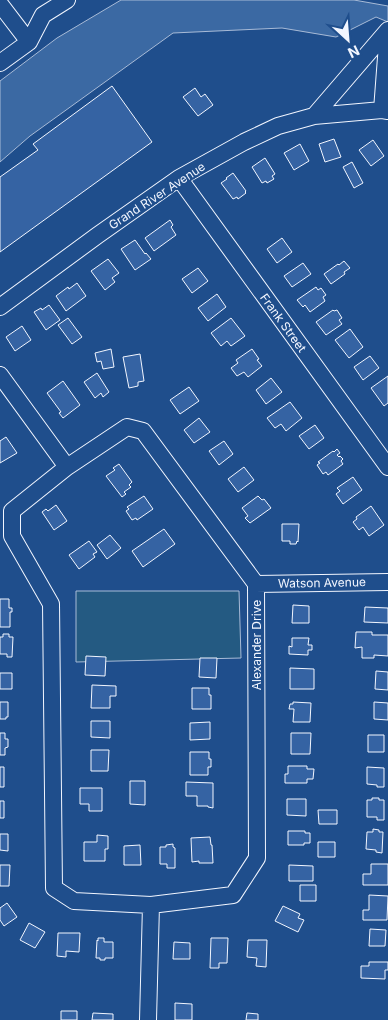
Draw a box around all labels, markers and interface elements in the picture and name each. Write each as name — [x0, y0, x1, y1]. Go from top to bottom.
north arrow — [323, 15, 373, 65]
text: N — [345, 42, 362, 62]
street label: Grand River Avenue — [106, 159, 208, 232]
street label: Frank Street — [257, 290, 310, 355]
street label: Watson Avenue — [278, 574, 366, 591]
street label: Alexander Drive — [249, 600, 264, 690]

